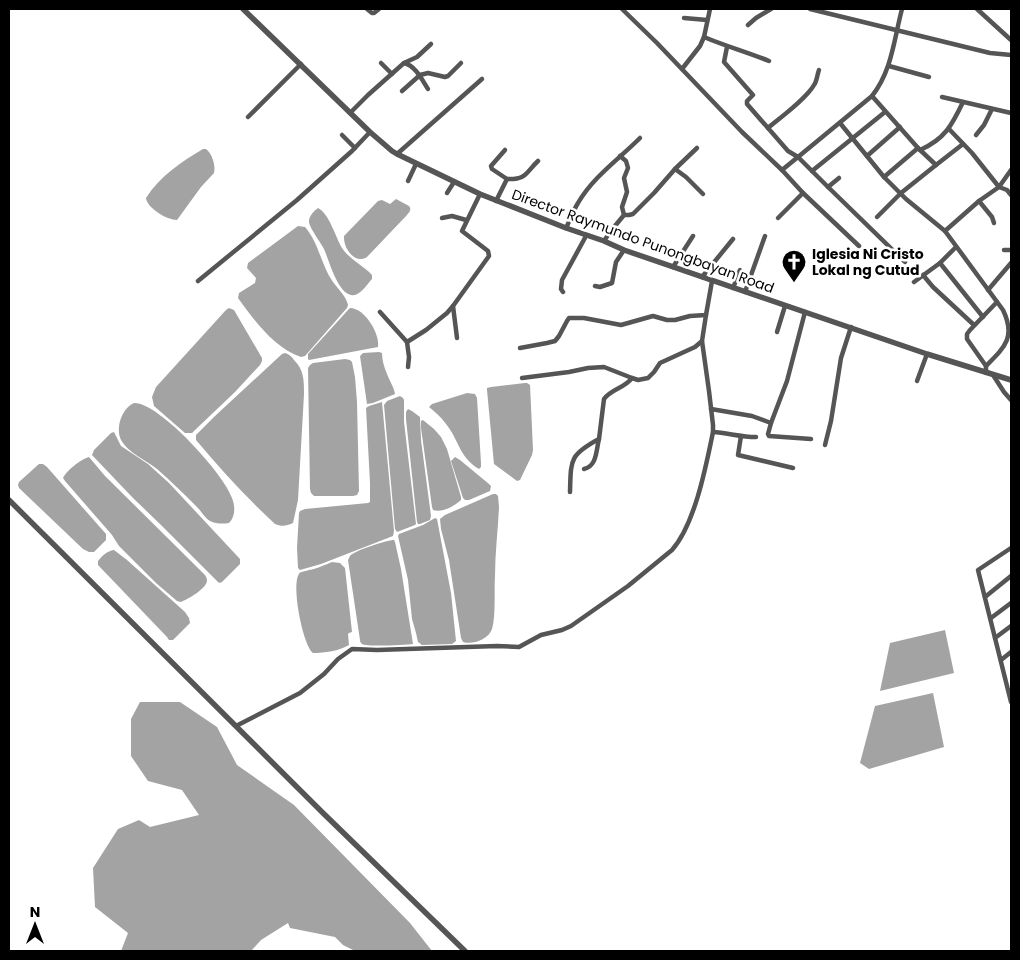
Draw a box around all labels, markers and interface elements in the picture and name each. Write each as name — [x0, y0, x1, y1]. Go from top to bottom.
street label: Director Raymundo Punongbayan Road — [509, 184, 777, 298]
place label: Iglesia Ni Cristo Lokal ng Cutud — [812, 244, 924, 280]
church icon: Iglesia Ni Cristo Lokal ng Cutud — [781, 249, 807, 283]
north arrow — [10, 900, 60, 950]
text: N — [30, 902, 40, 922]

